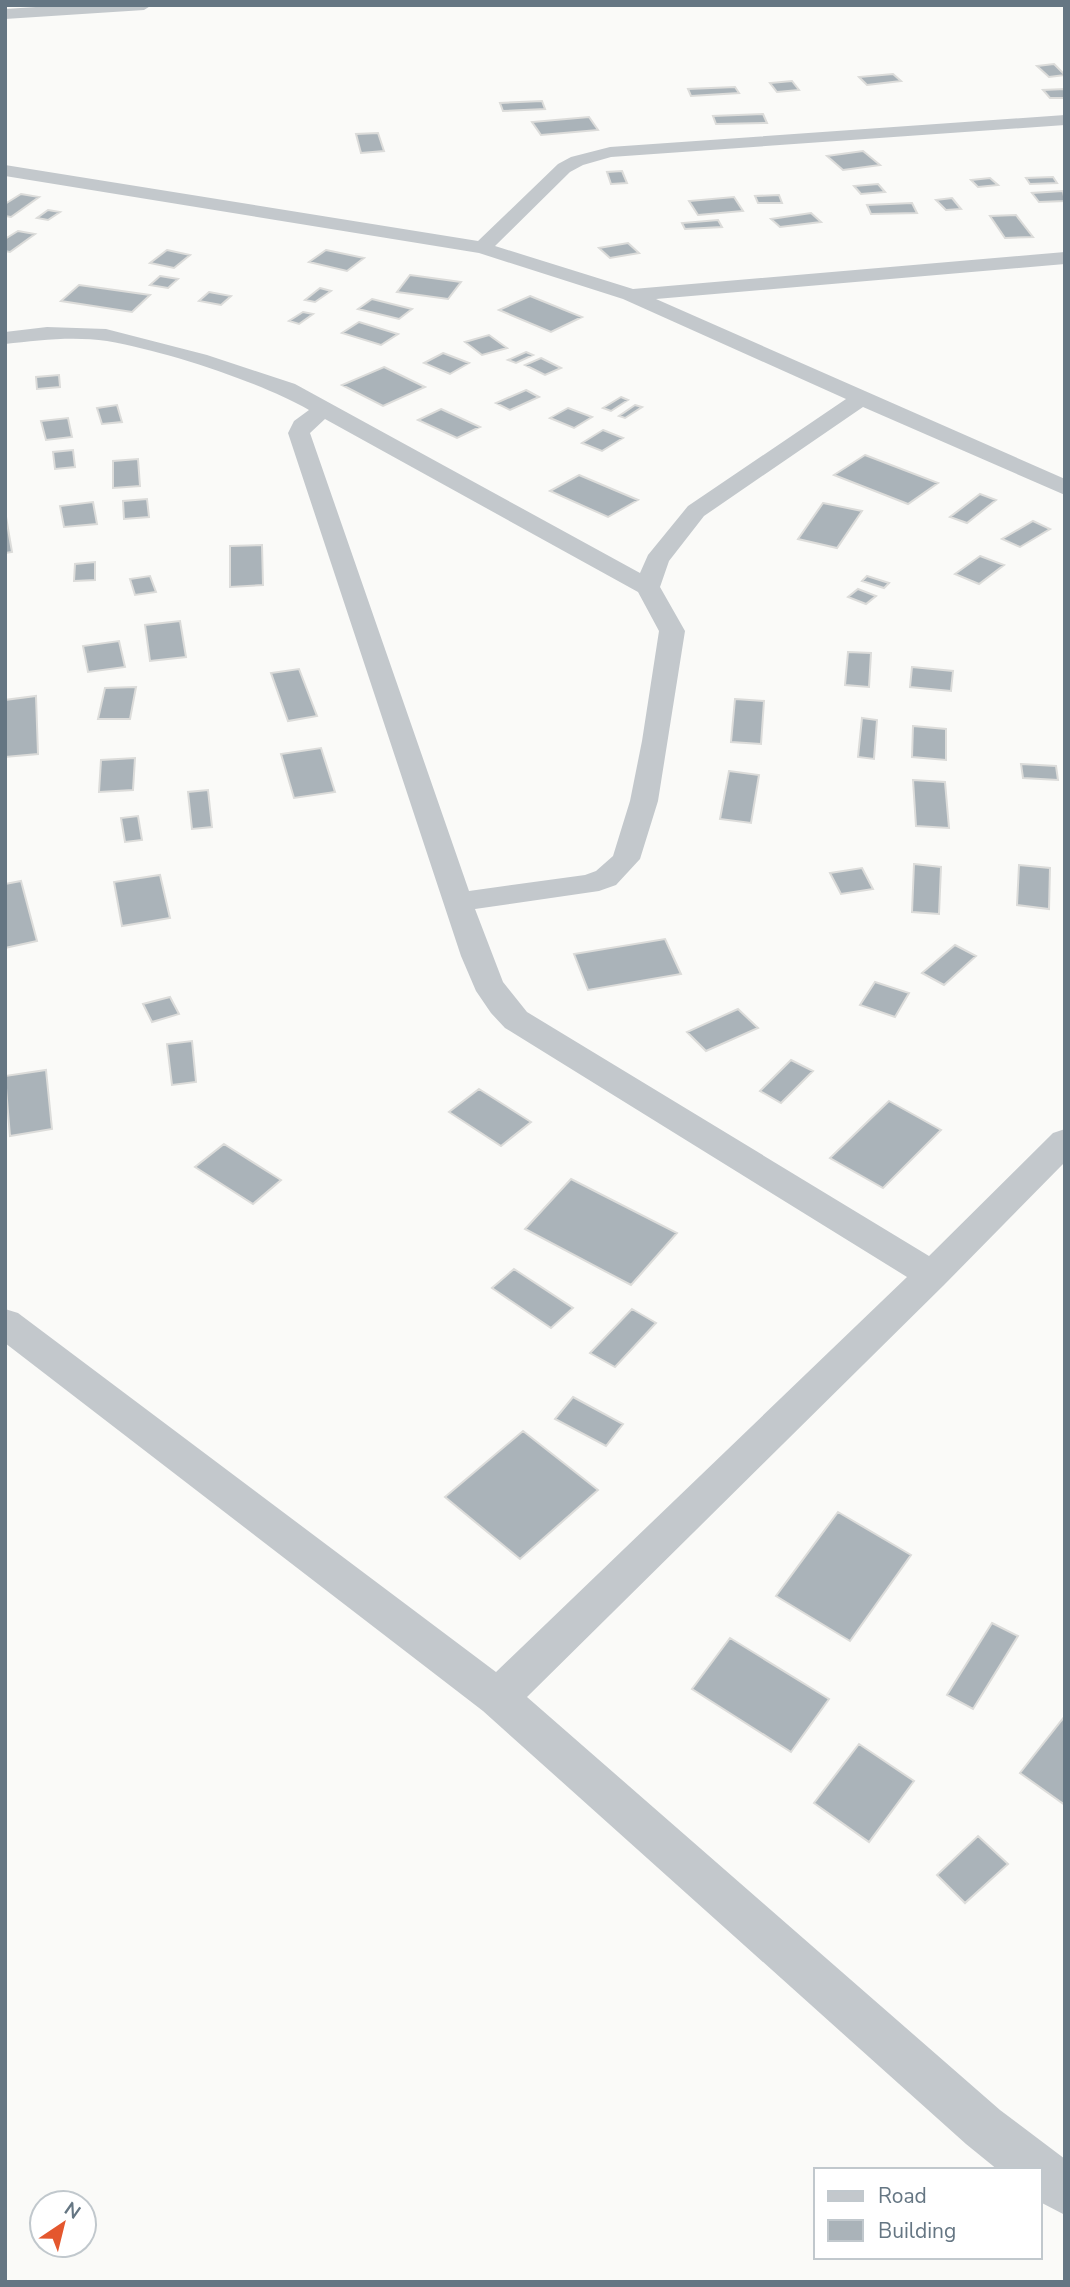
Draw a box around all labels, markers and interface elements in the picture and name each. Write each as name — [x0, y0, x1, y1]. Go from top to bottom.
legend — [814, 2168, 1042, 2259]
text: Road — [878, 2182, 927, 2210]
north arrow — [28, 2189, 98, 2259]
text: N — [59, 2196, 85, 2226]
text: Building — [878, 2217, 956, 2245]

